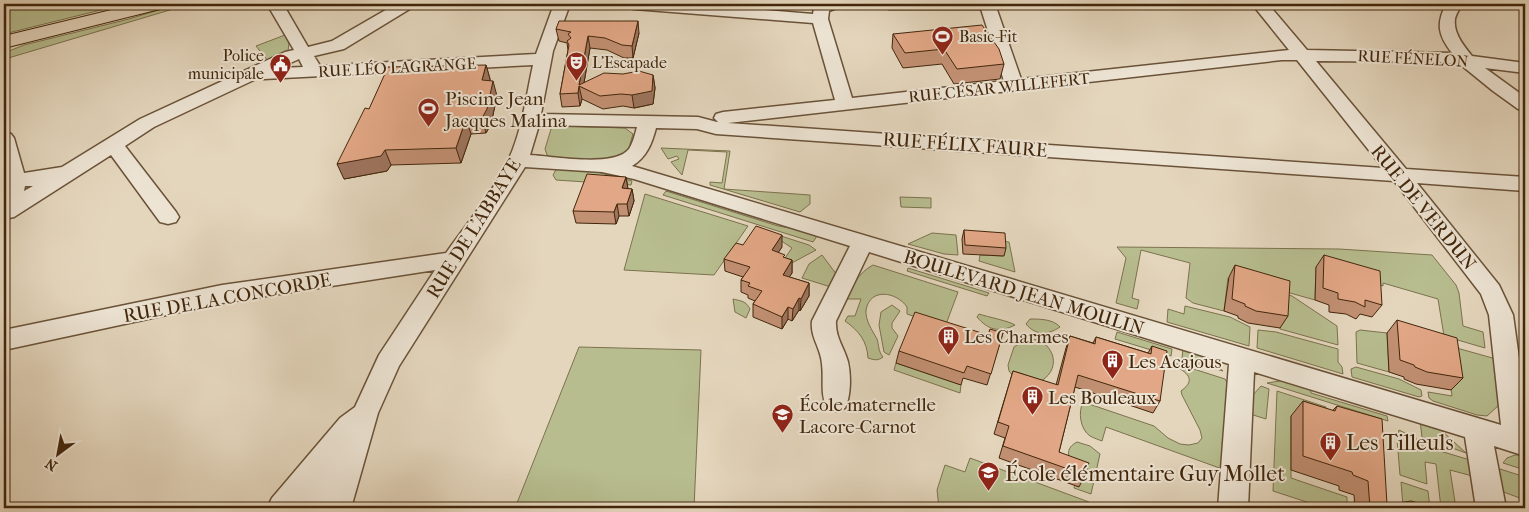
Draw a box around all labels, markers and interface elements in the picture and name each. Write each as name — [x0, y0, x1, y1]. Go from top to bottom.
sports icon: Basic-Fit — [931, 24, 955, 55]
place label: Basic-Fit — [959, 27, 1018, 46]
street label: RUE FÉNELON — [1357, 45, 1469, 71]
place label: Police municipale — [188, 46, 264, 83]
theatre icon: L'Escapade — [564, 50, 588, 81]
public building icon: Police municipale — [268, 52, 292, 83]
street label: RUE LÉO LAGRANGE — [317, 53, 477, 81]
place label: L'Escapade — [592, 53, 667, 72]
street label: RUE CÉSAR WILLEFERT — [907, 68, 1091, 106]
place label: Piscine Jean Jacques Malina — [443, 88, 567, 132]
sports icon: Piscine Jean Jacques Malina — [417, 97, 441, 128]
street label: RUE FÉLIX FAURE — [882, 128, 1048, 162]
street label: RUE DE VERDUN — [1366, 141, 1481, 275]
street label: RUE DE L'ABBAYE — [422, 154, 526, 302]
street label: BOULEVARD JEAN MOULIN — [901, 246, 1147, 340]
street label: RUE DE LA CONCORDE — [122, 269, 333, 327]
building icon: Les Charmes — [936, 324, 960, 355]
place label: Les Charmes — [964, 326, 1069, 348]
building icon: Les Acajous — [1100, 349, 1124, 380]
place label: Les Acajous — [1128, 351, 1222, 373]
building icon: Les Bouleaux — [1020, 385, 1044, 416]
place label: Les Bouleaux — [1048, 387, 1157, 409]
place label: École maternelle Lacore-Carnot — [799, 394, 936, 438]
school or university icon: École maternelle Lacore-Carnot — [771, 403, 795, 434]
north arrow — [32, 430, 82, 480]
building icon: Les Tilleuls — [1318, 430, 1342, 461]
place label: Les Tilleuls — [1346, 430, 1454, 456]
text: N — [42, 454, 60, 475]
place label: École élémentaire Guy Mollet — [1005, 460, 1285, 487]
school or university icon: École élémentaire Guy Mollet — [977, 461, 1001, 492]

